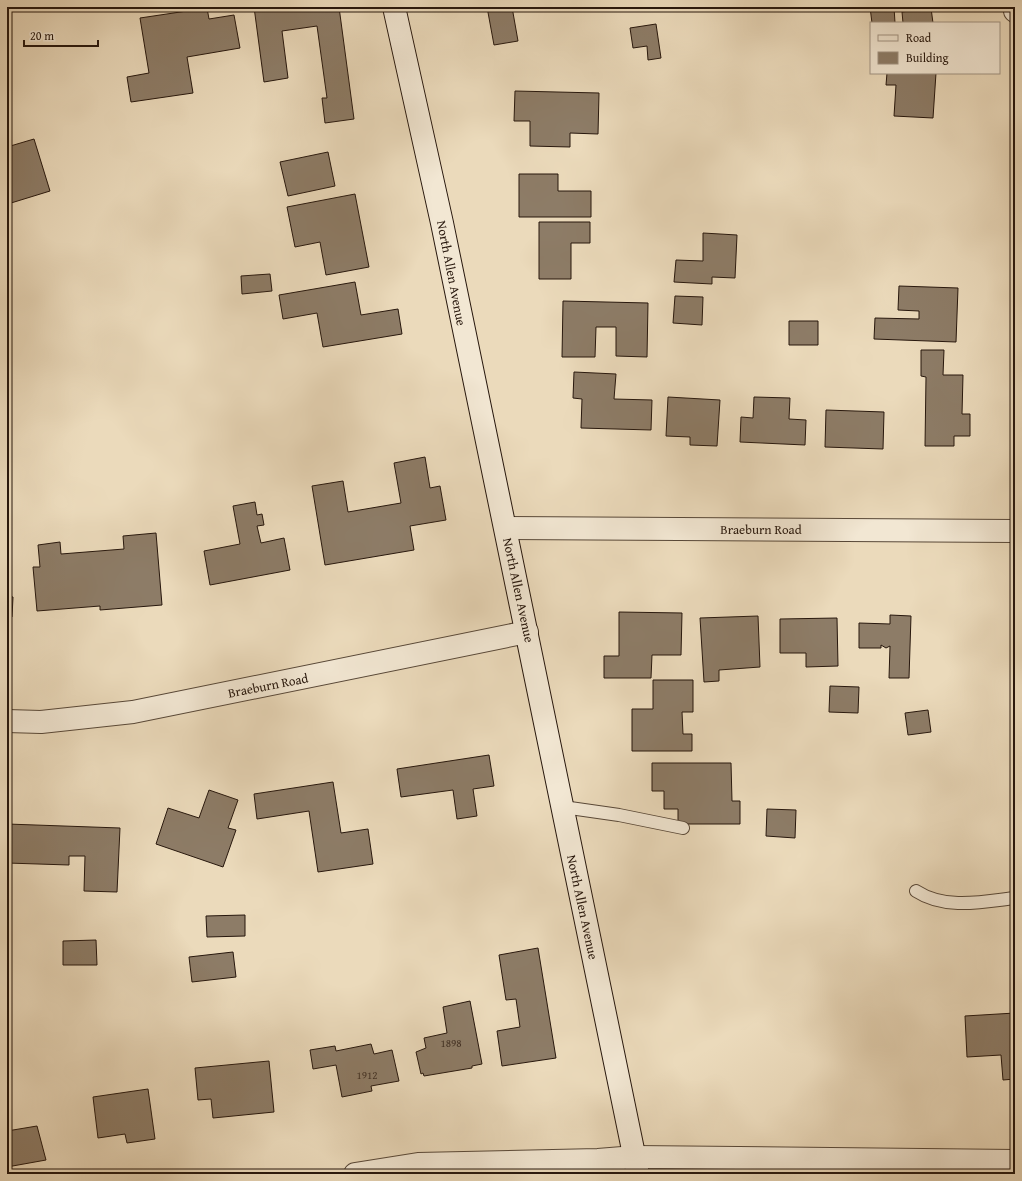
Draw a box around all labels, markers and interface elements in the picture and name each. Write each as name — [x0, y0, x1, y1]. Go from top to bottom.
scale bar — [24, 22, 98, 48]
legend — [870, 22, 1000, 74]
text: 20 m — [30, 27, 54, 44]
text: Road — [906, 29, 932, 46]
text: Building — [906, 49, 949, 66]
street label: North Allen Avenue — [432, 219, 471, 327]
street label: Braeburn Road — [720, 520, 802, 539]
street label: North Allen Avenue — [498, 536, 539, 644]
street label: Braeburn Road — [226, 668, 310, 703]
street label: North Allen Avenue — [562, 853, 603, 961]
house number: 1898 — [440, 1035, 462, 1051]
house number: 1912 — [356, 1067, 378, 1083]

